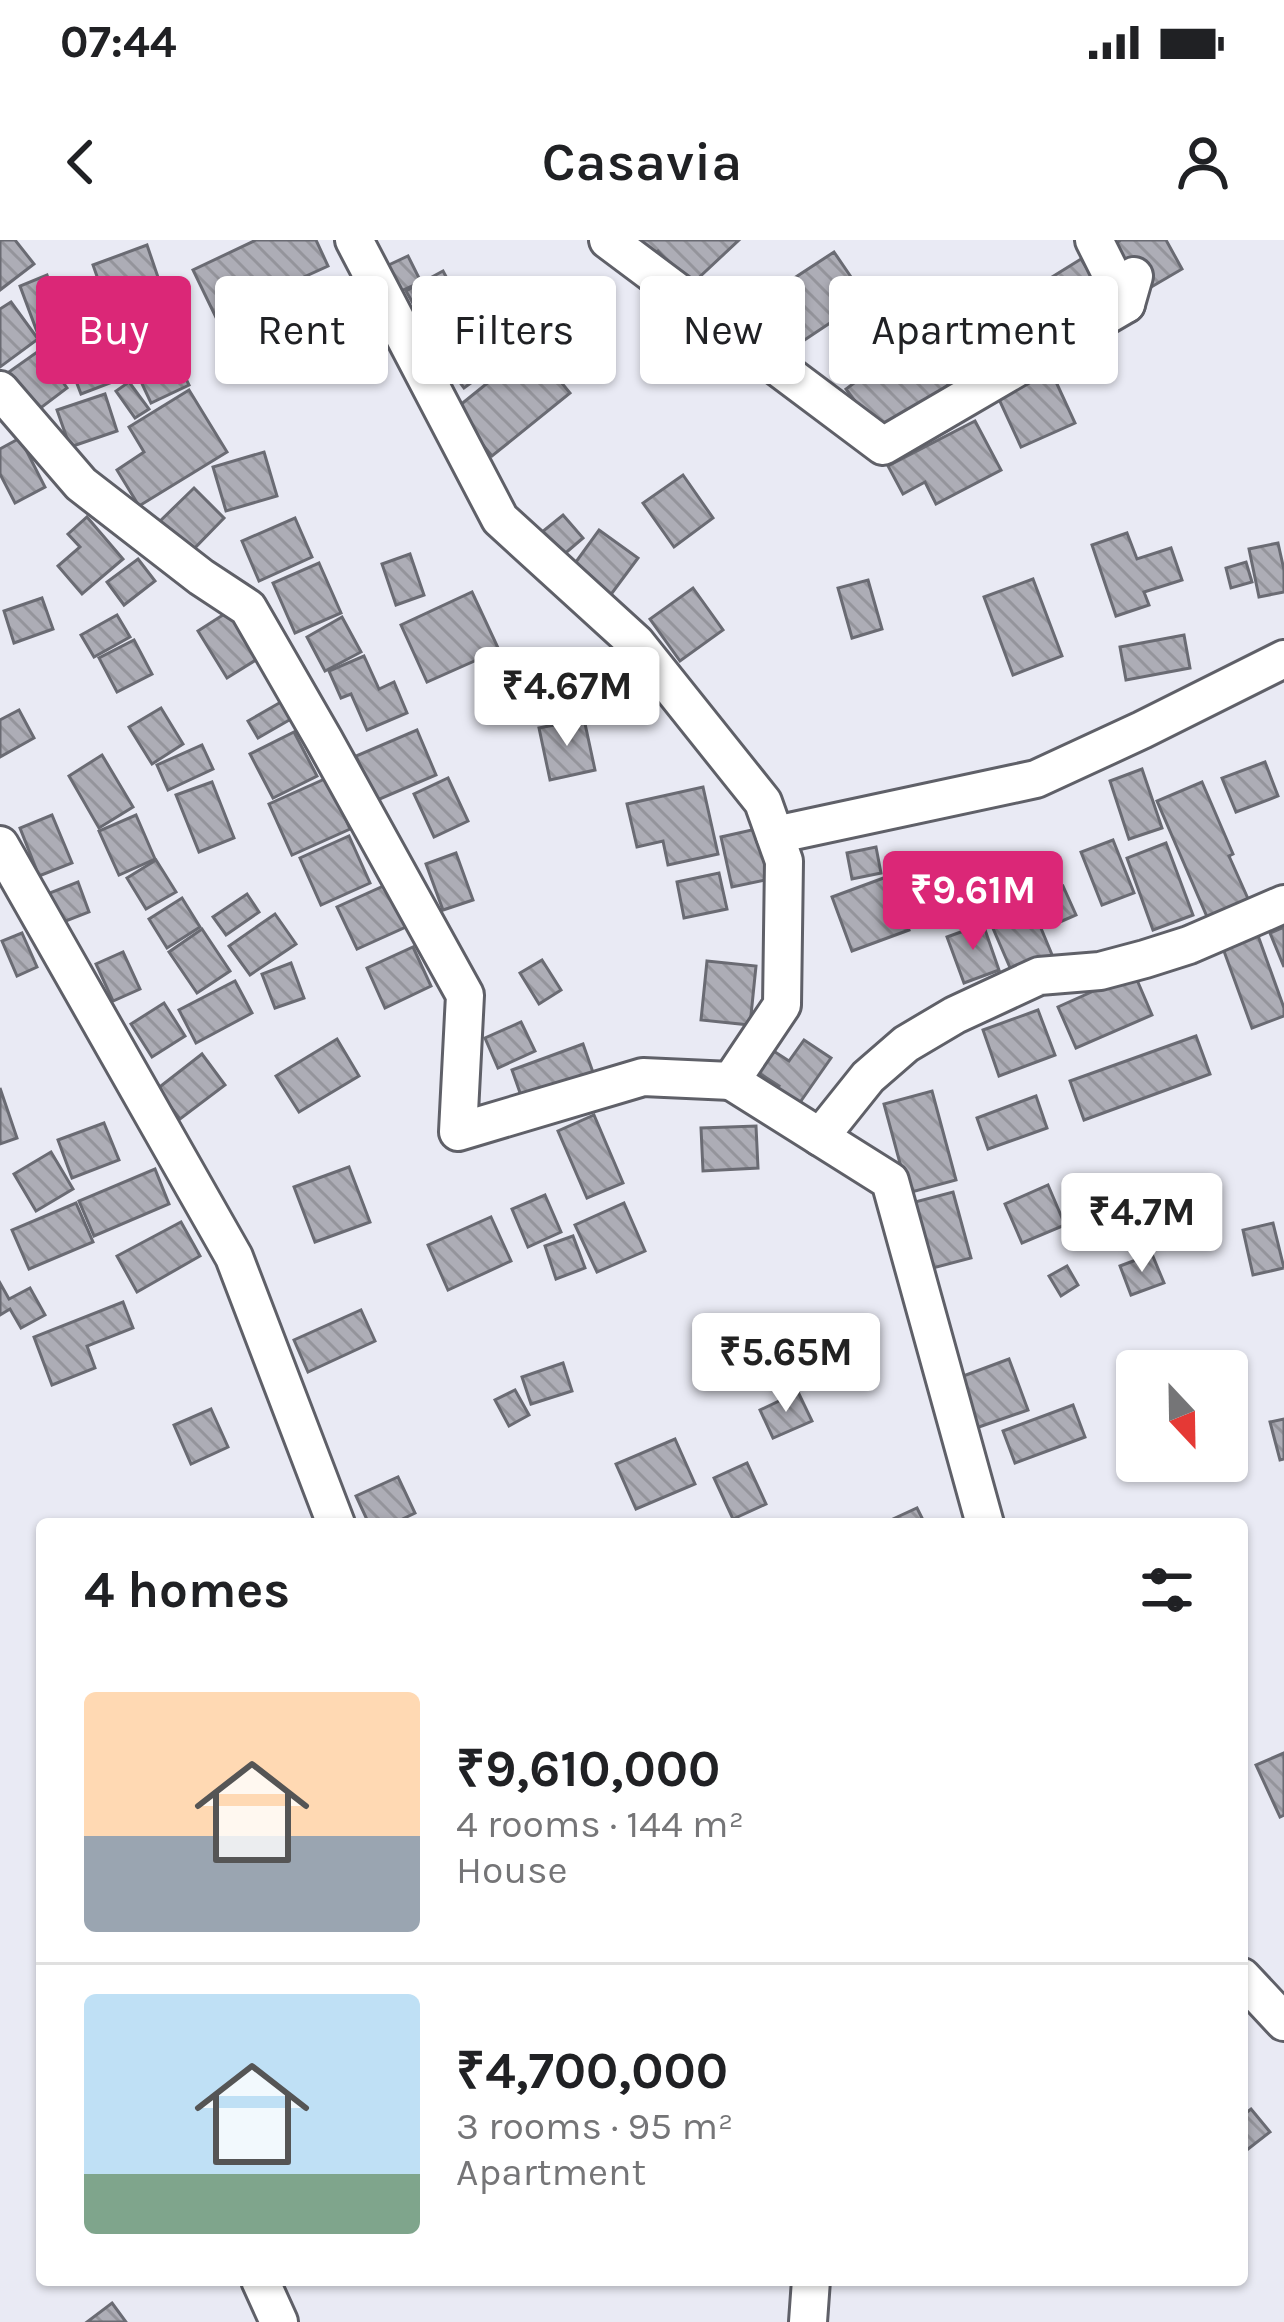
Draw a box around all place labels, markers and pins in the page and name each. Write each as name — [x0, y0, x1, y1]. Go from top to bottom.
pin: ₹4.67M — [469, 647, 665, 749]
pin: ₹9.61M — [875, 851, 1071, 953]
pin: ₹4.7M — [1058, 1173, 1226, 1275]
pin: ₹5.65M — [688, 1313, 884, 1415]

